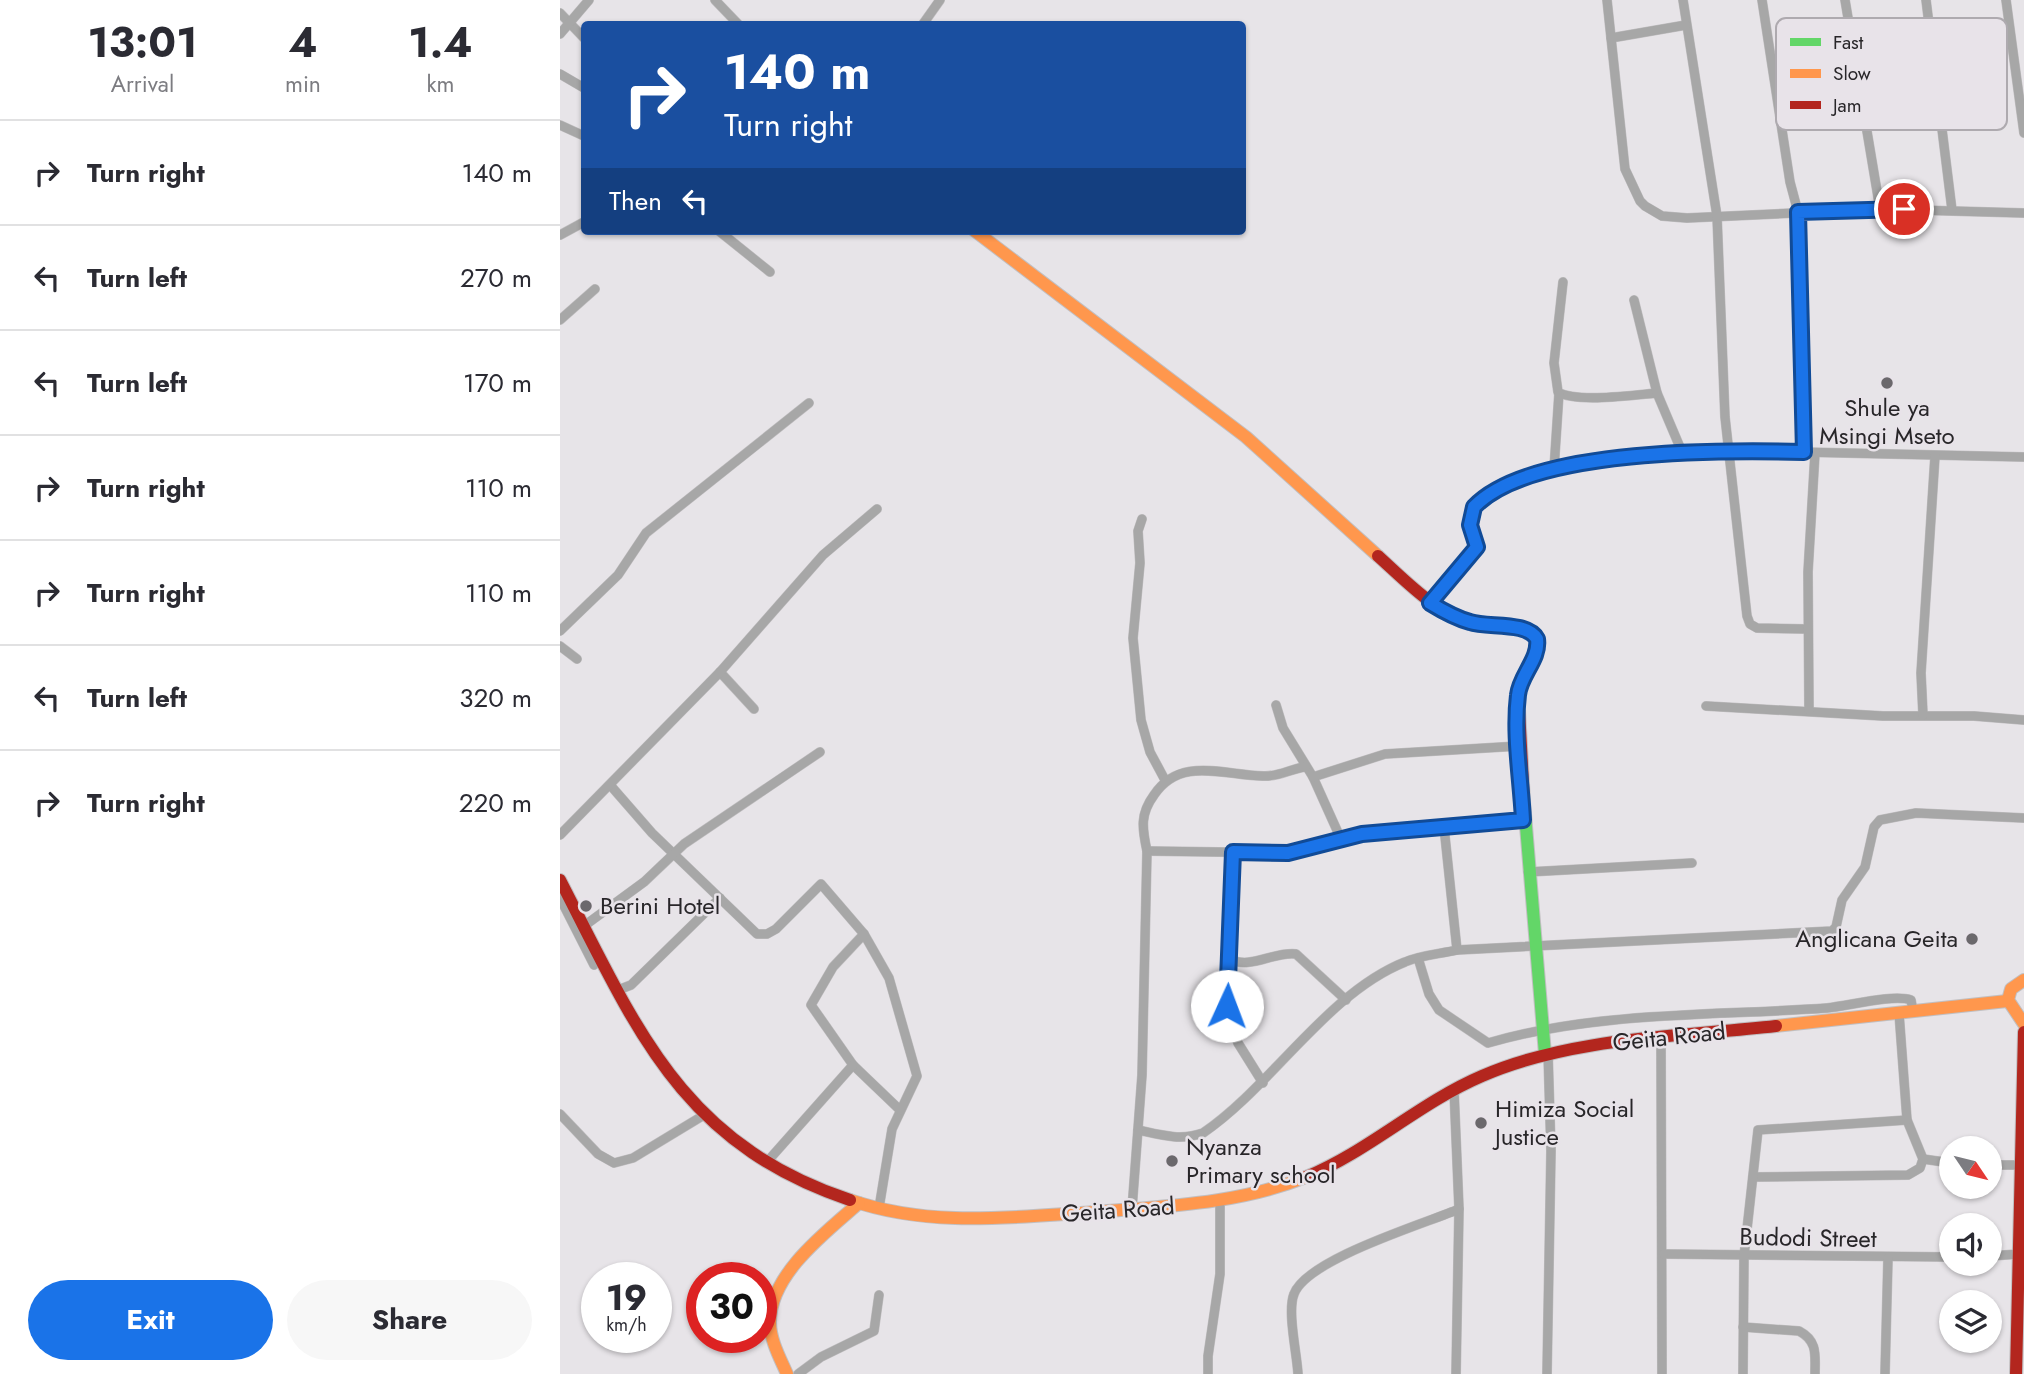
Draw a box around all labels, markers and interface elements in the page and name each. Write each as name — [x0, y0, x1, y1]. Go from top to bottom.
text: 13:01 — [87, 12, 198, 73]
text: 4 — [288, 12, 318, 73]
text: 1.4 — [408, 12, 473, 73]
legend — [1776, 18, 2007, 130]
text: Fast — [1833, 29, 1864, 56]
text: 140 m — [724, 37, 870, 107]
icon: right — [609, 49, 700, 140]
text: Slow — [1833, 60, 1871, 87]
text: Arrival — [111, 67, 174, 101]
text: min — [285, 67, 321, 101]
text: km — [426, 67, 454, 101]
text: Jam — [1830, 92, 1862, 119]
text: Turn right — [724, 102, 853, 148]
icon: right — [28, 154, 66, 192]
text: Turn right — [87, 154, 205, 192]
text: 140 m — [461, 154, 532, 192]
pin — [1874, 179, 1934, 239]
text: Then — [609, 182, 662, 220]
icon: left — [676, 182, 714, 220]
icon: arrive — [1885, 190, 1923, 228]
icon: left — [28, 259, 66, 297]
text: Turn left — [87, 259, 187, 297]
text: 270 m — [460, 259, 532, 297]
icon: left — [28, 364, 66, 402]
text: Turn left — [87, 364, 187, 402]
text: 170 m — [463, 364, 532, 402]
marker: Shule ya Msingi Mseto — [1879, 375, 1895, 391]
place label: Shule ya Msingi Mseto — [1819, 390, 1955, 453]
icon: right — [28, 469, 66, 507]
text: Turn right — [87, 469, 205, 507]
text: 110 m — [465, 469, 532, 507]
icon: right — [28, 574, 66, 612]
text: Turn right — [87, 574, 205, 612]
text: 110 m — [465, 574, 532, 612]
icon: left — [28, 679, 66, 717]
text: Turn left — [87, 679, 187, 717]
text: 320 m — [459, 679, 532, 717]
icon: right — [28, 784, 66, 822]
text: Turn right — [87, 784, 205, 822]
text: 220 m — [459, 784, 532, 822]
place label: Berini Hotel — [600, 888, 720, 923]
marker: Berini Hotel — [578, 898, 594, 914]
place label: Anglicana Geita — [1795, 921, 1958, 956]
marker: Anglicana Geita — [1964, 931, 1980, 947]
position arrow — [1190, 969, 1264, 1043]
street label: Geita Road — [1611, 1013, 1727, 1060]
place label: Himiza Social Justice — [1492, 1091, 1634, 1154]
marker: Himiza Social Justice — [1473, 1115, 1489, 1131]
place label: Nyanza Primary school — [1186, 1129, 1336, 1192]
north arrow — [1939, 1136, 2002, 1199]
map controls — [1939, 1136, 2002, 1353]
marker: Nyanza Primary school — [1164, 1153, 1180, 1169]
street label: Geita Road — [1060, 1188, 1176, 1231]
button: sound — [1939, 1213, 2002, 1276]
street label: Budodi Street — [1739, 1219, 1877, 1256]
speed limit sign: 30 — [686, 1262, 777, 1353]
text: 19 — [606, 1273, 647, 1323]
button: Exit — [28, 1280, 273, 1360]
button: Share — [287, 1280, 532, 1360]
button: layers — [1939, 1290, 2002, 1353]
text: km/h — [606, 1312, 647, 1338]

